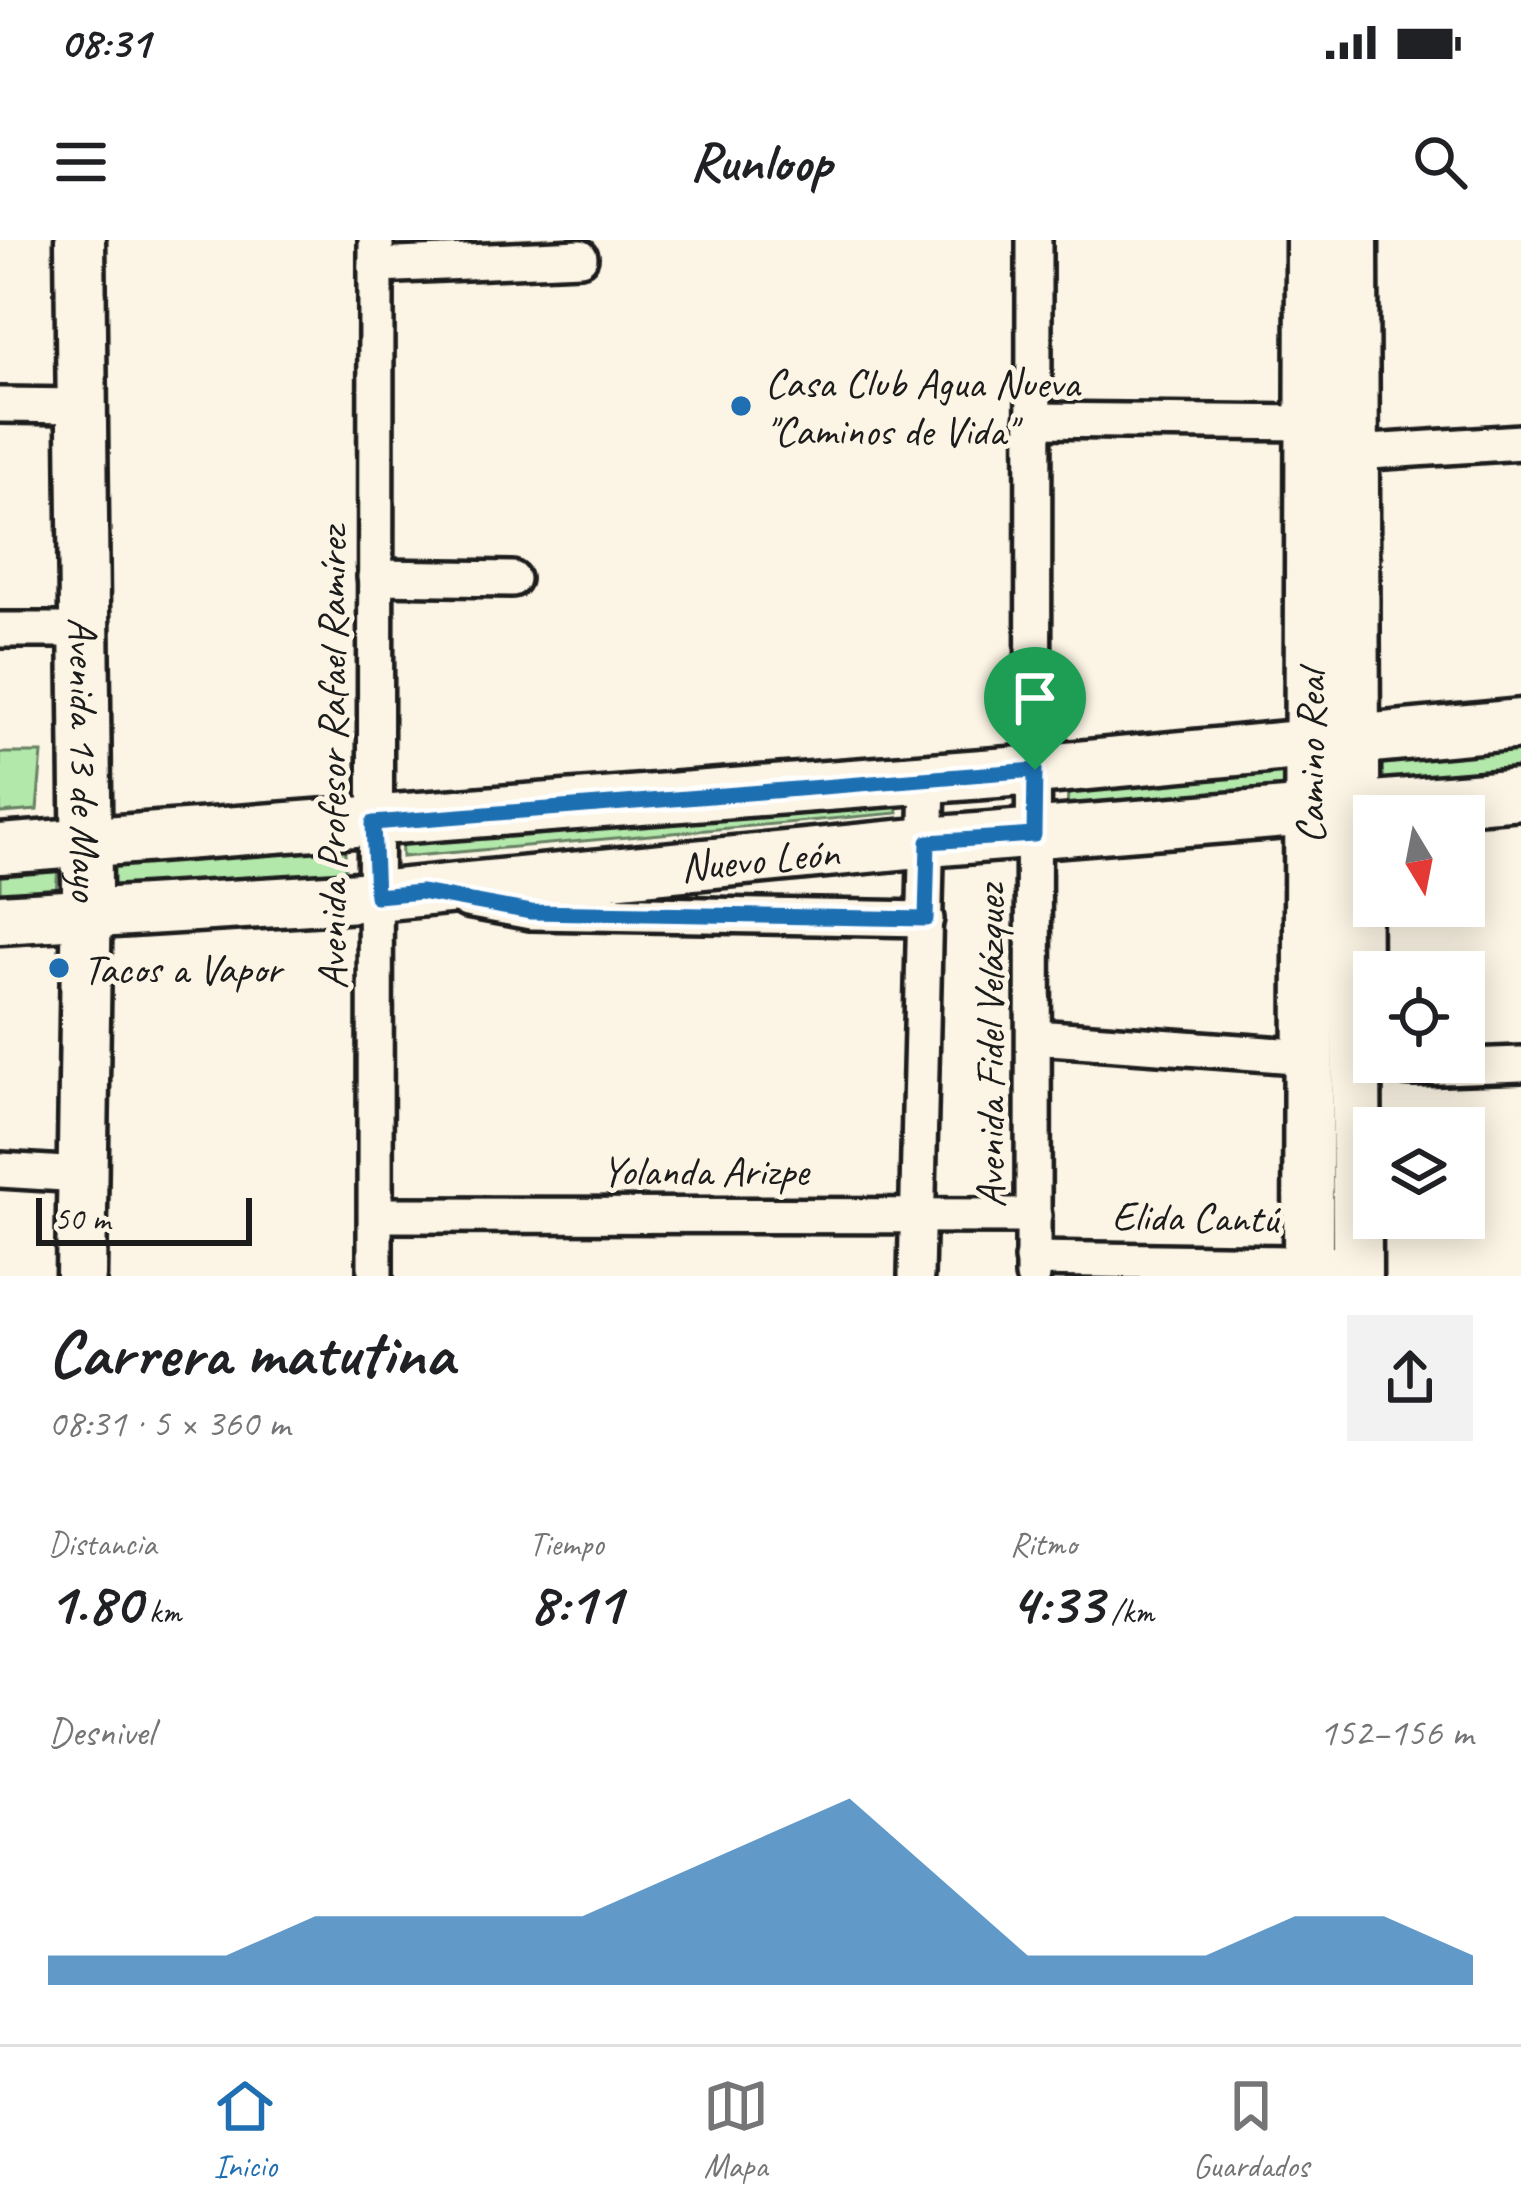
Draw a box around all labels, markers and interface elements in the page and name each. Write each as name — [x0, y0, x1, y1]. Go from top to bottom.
text: 08:31 — [60, 14, 150, 71]
text: Runloop — [690, 128, 831, 196]
icon: menu — [48, 129, 114, 195]
icon: search — [1407, 129, 1473, 195]
place label: Casa Club Agua Nueva "Caminos de Vida" — [765, 357, 1083, 458]
marker: Casa Club Agua Nueva "Caminos de Vida" — [728, 393, 754, 419]
street label: Avenida Profesor Rafael Ramírez — [306, 523, 359, 990]
street label: Avenida 13 de Mayo — [56, 617, 112, 903]
pin — [984, 647, 1086, 770]
street label: Camino Real — [1284, 663, 1338, 844]
icon: arrive — [1002, 665, 1068, 731]
north arrow — [1353, 795, 1485, 927]
map controls — [1353, 795, 1485, 1239]
street label: Nuevo León — [678, 826, 842, 894]
street label: Avenida Fidel Velázquez — [964, 881, 1017, 1208]
place label: Tacos a Vapor — [83, 943, 285, 996]
button: locate — [1353, 951, 1485, 1083]
marker: Tacos a Vapor — [46, 955, 72, 981]
button: layers — [1353, 1107, 1485, 1239]
street label: Yolanda Arizpe — [602, 1145, 811, 1198]
street label: Elida Cantú — [1111, 1190, 1282, 1246]
scale bar — [36, 1192, 252, 1245]
text: 50 m — [54, 1198, 110, 1240]
text: Carrera matutina — [48, 1312, 454, 1395]
button: share — [1347, 1315, 1473, 1441]
text: 08:31 · 5 × 360 m — [48, 1399, 290, 1448]
text: Distancia — [48, 1523, 156, 1565]
text: Tiempo — [529, 1523, 604, 1565]
text: Ritmo — [1010, 1523, 1077, 1565]
text: 1.80 — [48, 1565, 141, 1641]
text: 8:11 — [529, 1565, 622, 1641]
text: 4:33 — [1010, 1565, 1103, 1641]
text: km — [141, 1591, 181, 1633]
text: /km — [1103, 1591, 1154, 1633]
text: Desnivel — [48, 1708, 154, 1757]
text: 152–156 m — [1319, 1708, 1473, 1757]
tab: Inicio — [212, 2073, 278, 2187]
tab: Mapa — [703, 2073, 769, 2187]
tab: Guardados — [1193, 2073, 1309, 2187]

